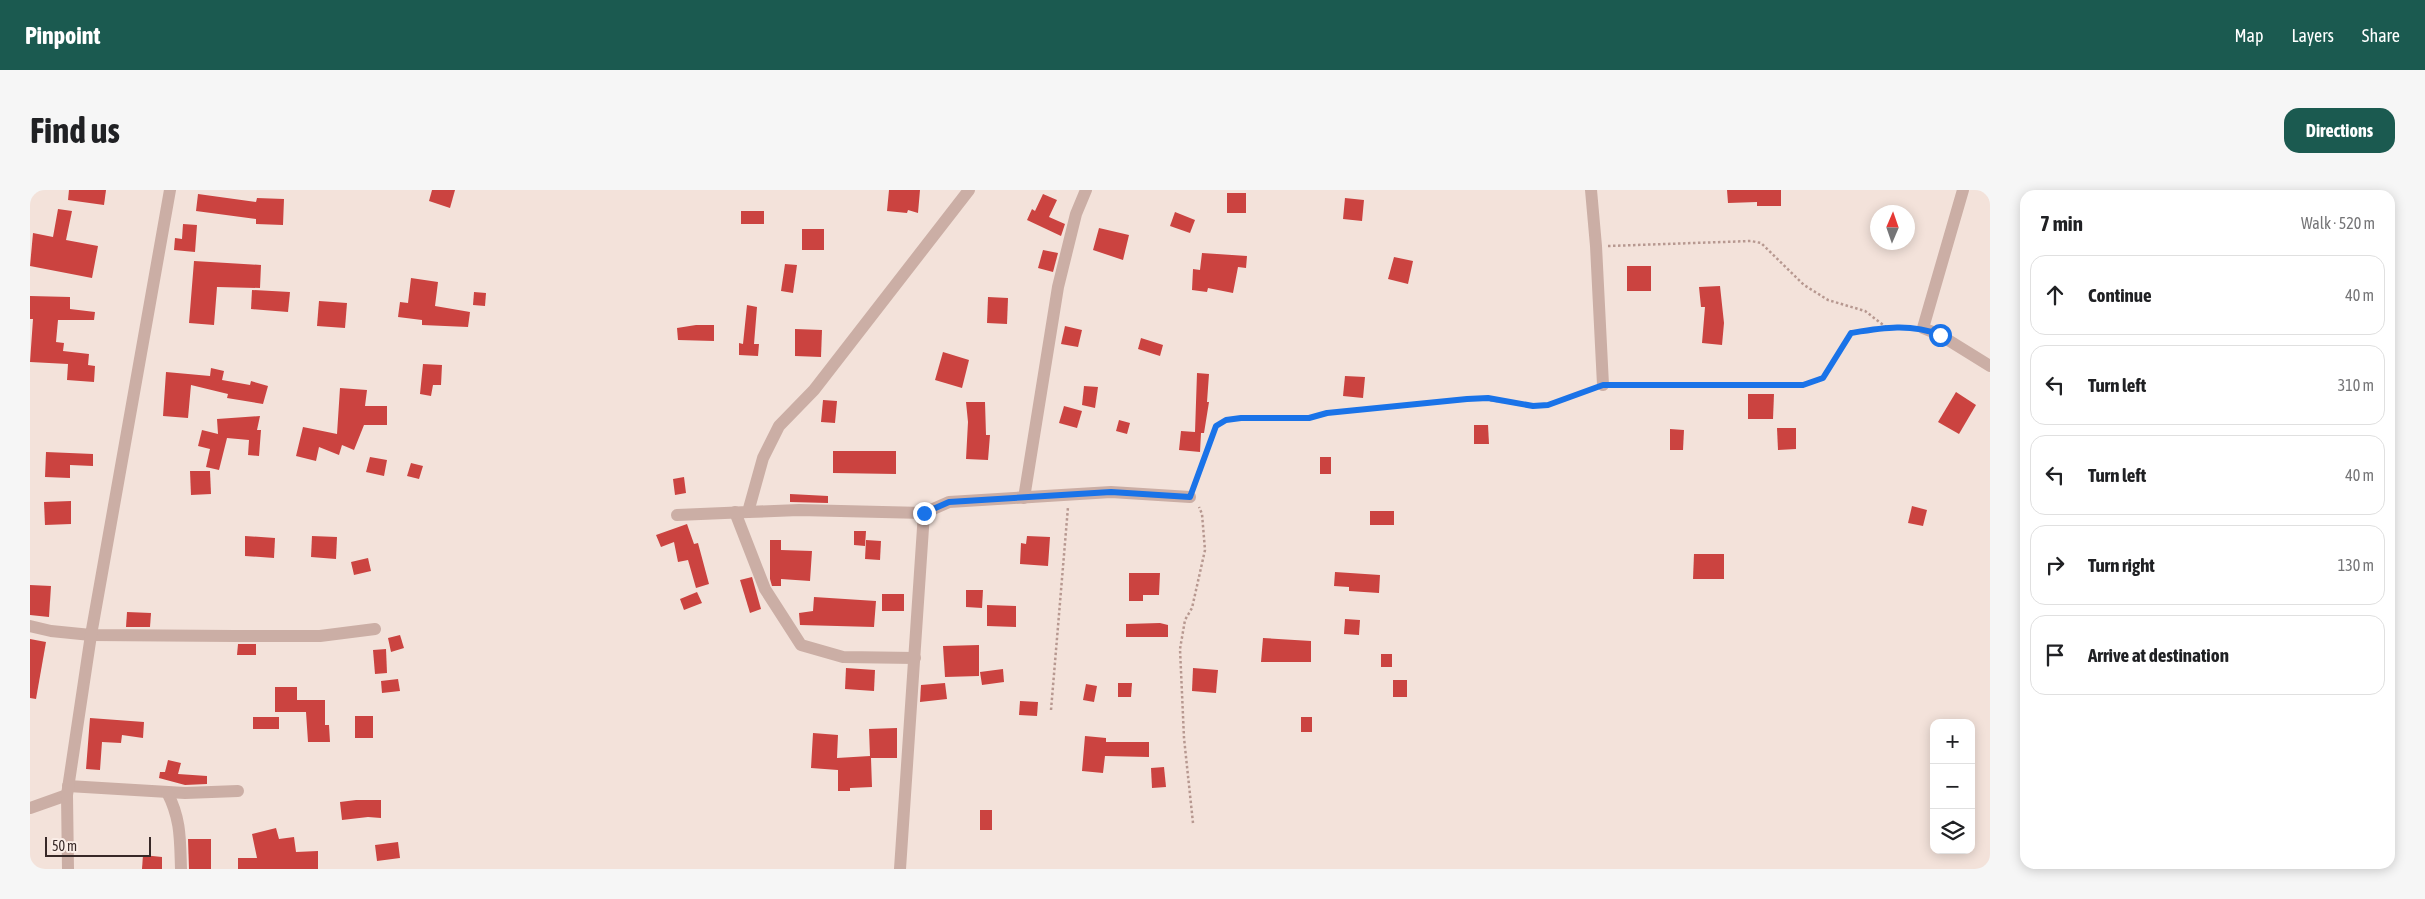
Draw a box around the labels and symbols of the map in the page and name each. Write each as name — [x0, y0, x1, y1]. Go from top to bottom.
north arrow — [1870, 205, 1915, 250]
route start — [1929, 324, 1952, 347]
route end — [913, 502, 936, 525]
scale bar — [45, 834, 151, 857]

